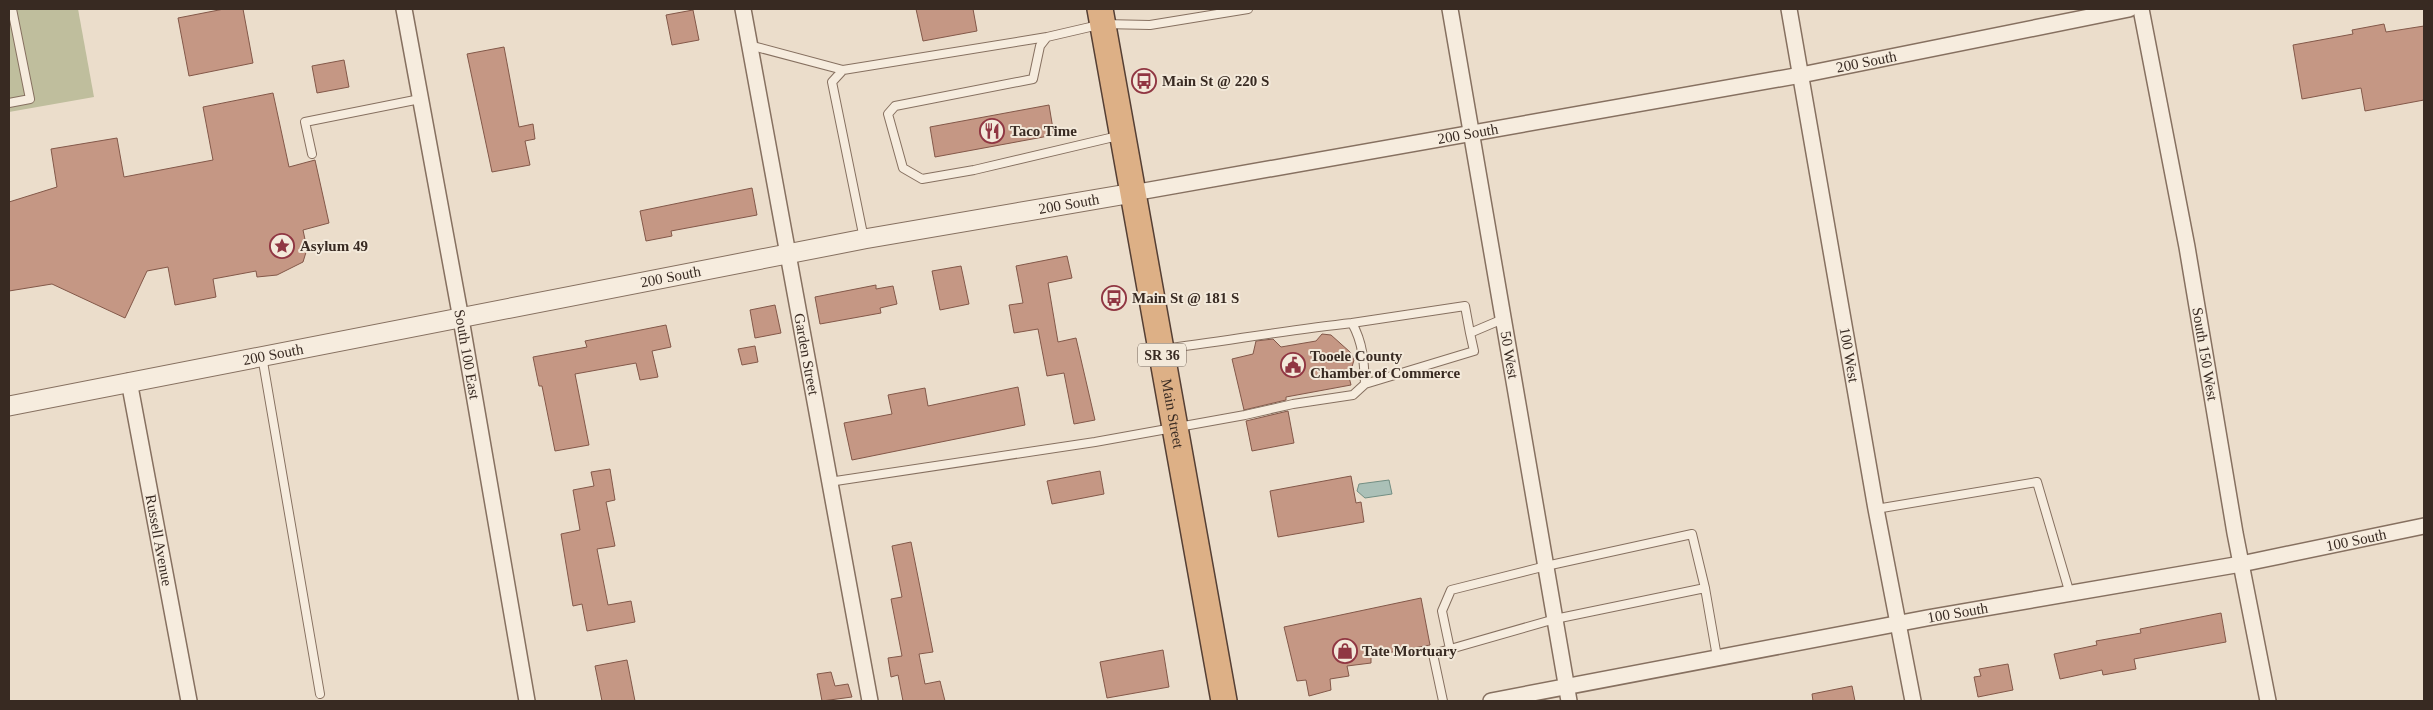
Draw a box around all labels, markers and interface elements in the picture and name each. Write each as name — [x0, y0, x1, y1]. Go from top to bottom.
street label: 200 South — [1835, 48, 1898, 76]
bus stop icon: Main St @ 220 S — [1131, 68, 1157, 94]
place label: Main St @ 220 S — [1162, 73, 1269, 89]
restaurant icon: Taco Time — [979, 118, 1005, 144]
street label: 200 South — [1436, 121, 1500, 147]
place label: Taco Time — [1010, 123, 1077, 139]
street label: 200 South — [1037, 191, 1101, 217]
place icon: Asylum 49 — [269, 233, 295, 259]
place label: Asylum 49 — [300, 238, 368, 254]
street label: 200 South — [639, 263, 703, 291]
bus stop icon: Main St @ 181 S — [1101, 285, 1127, 311]
place label: Main St @ 181 S — [1132, 290, 1239, 306]
street label: South 150 West — [2189, 306, 2221, 403]
street label: South 100 East — [451, 308, 483, 401]
street label: Garden Street — [791, 312, 822, 397]
street label: 100 West — [1837, 326, 1862, 384]
street label: 50 West — [1498, 330, 1522, 381]
street label: 200 South — [241, 341, 305, 368]
road number: SR 36 — [1138, 344, 1186, 366]
place label: Tooele County Chamber of Commerce — [1310, 348, 1461, 381]
public building icon: Tooele County Chamber of Commerce — [1280, 352, 1306, 378]
street label: Main Street — [1158, 377, 1187, 450]
street label: Russell Avenue — [142, 493, 175, 588]
street label: 100 South — [2324, 526, 2388, 554]
street label: 100 South — [1926, 600, 1990, 626]
shop icon: Tate Mortuary — [1332, 638, 1358, 664]
place label: Tate Mortuary — [1362, 643, 1457, 659]

